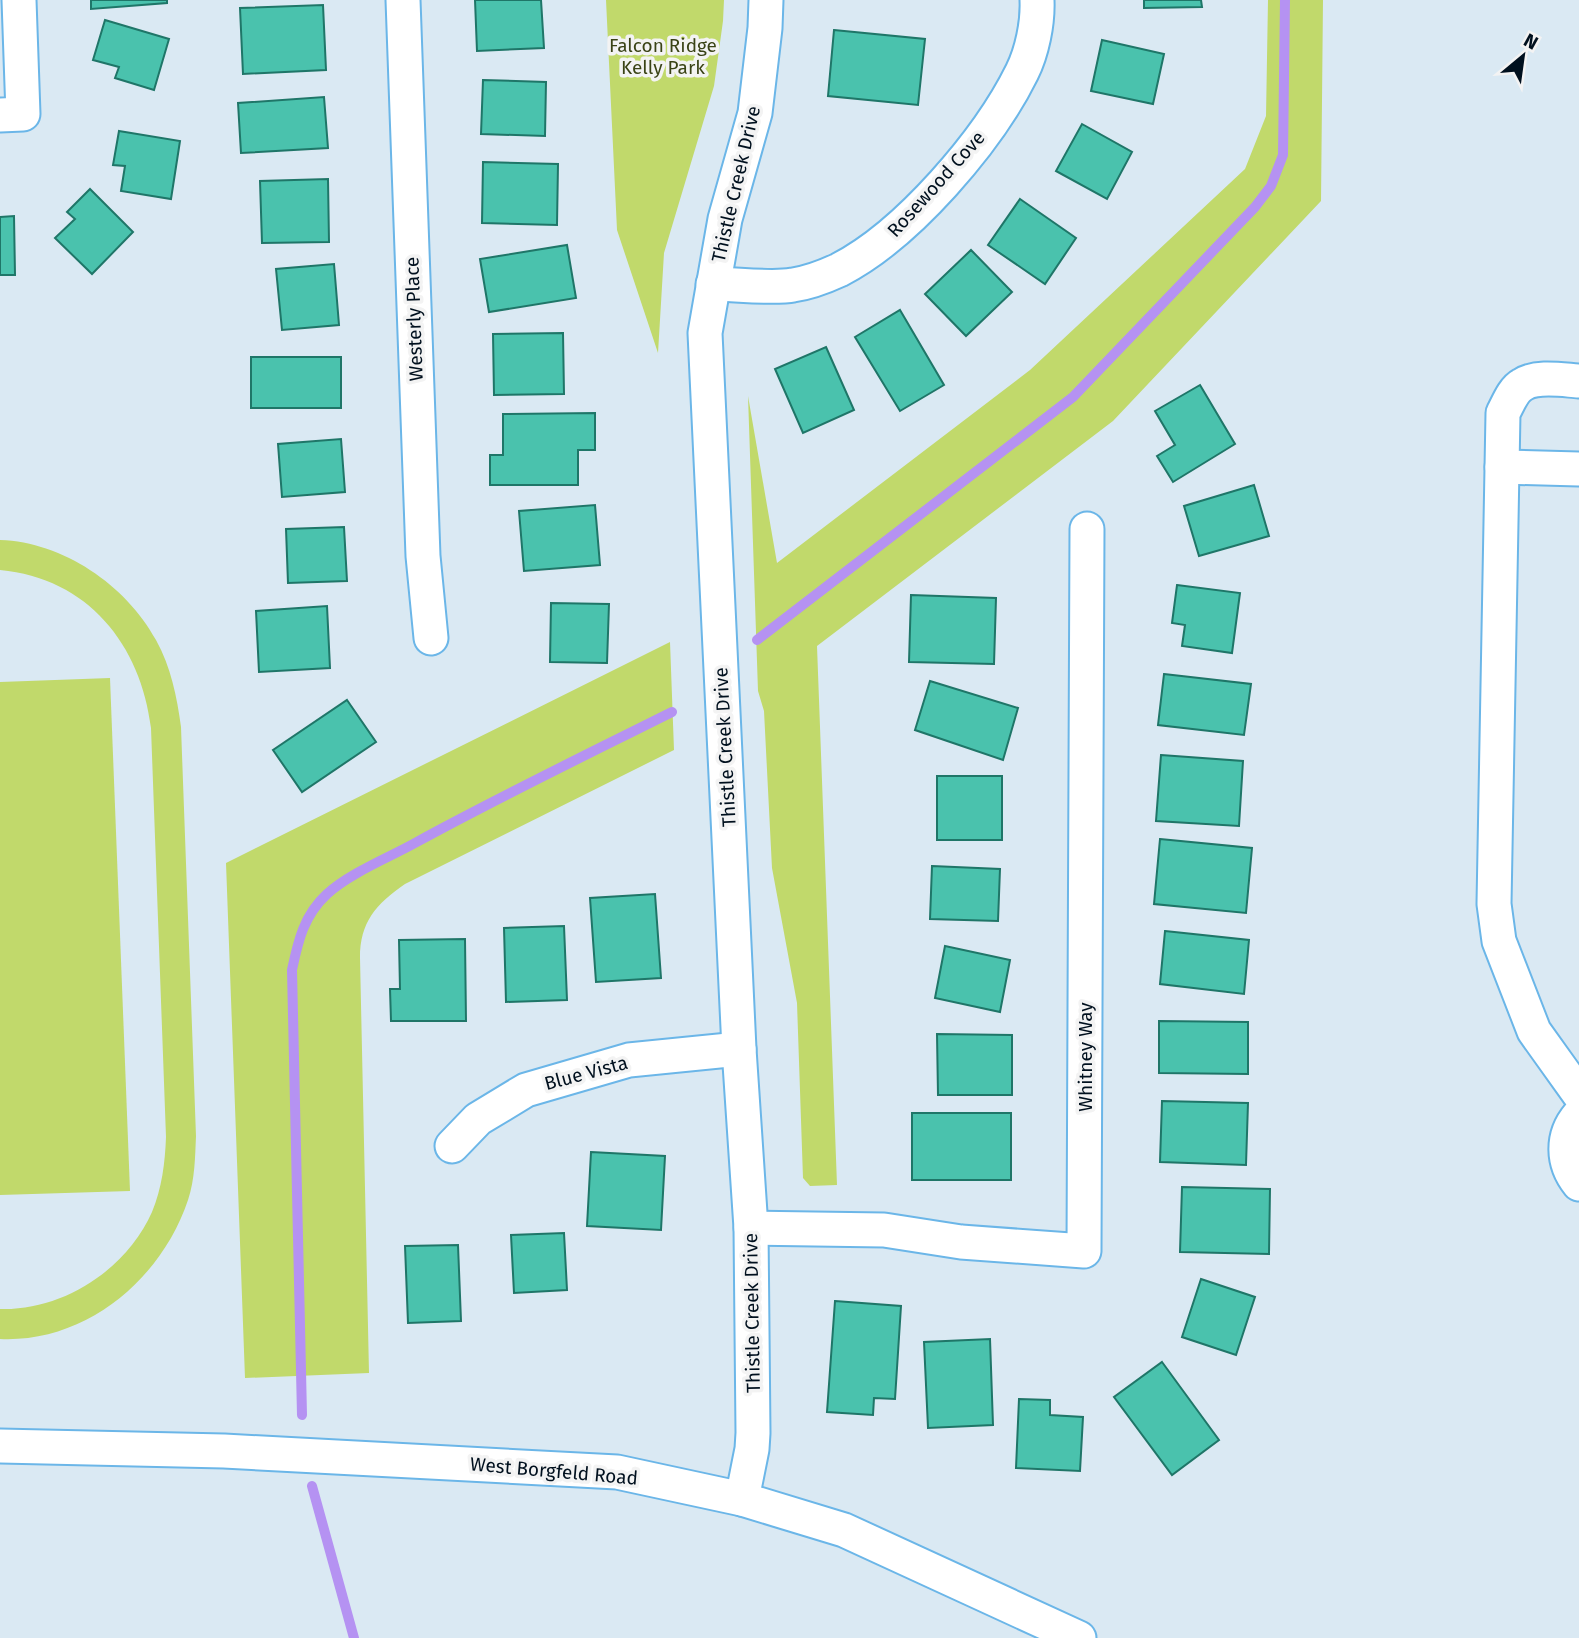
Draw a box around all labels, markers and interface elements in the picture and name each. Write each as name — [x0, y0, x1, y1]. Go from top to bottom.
north arrow — [1488, 21, 1558, 91]
text: N — [1520, 28, 1542, 55]
park label: Falcon Ridge Kelly Park — [609, 34, 717, 79]
street label: Thistle Creek Drive — [707, 104, 765, 264]
street label: Rosewood Cove — [882, 126, 990, 242]
street label: Westerly Place — [400, 256, 428, 382]
street label: Thistle Creek Drive — [709, 667, 741, 827]
street label: Whitney Way — [1074, 1002, 1097, 1112]
street label: Blue Vista — [542, 1051, 630, 1095]
street label: Thistle Creek Drive — [739, 1233, 765, 1393]
street label: West Borgfeld Road — [469, 1452, 639, 1490]

